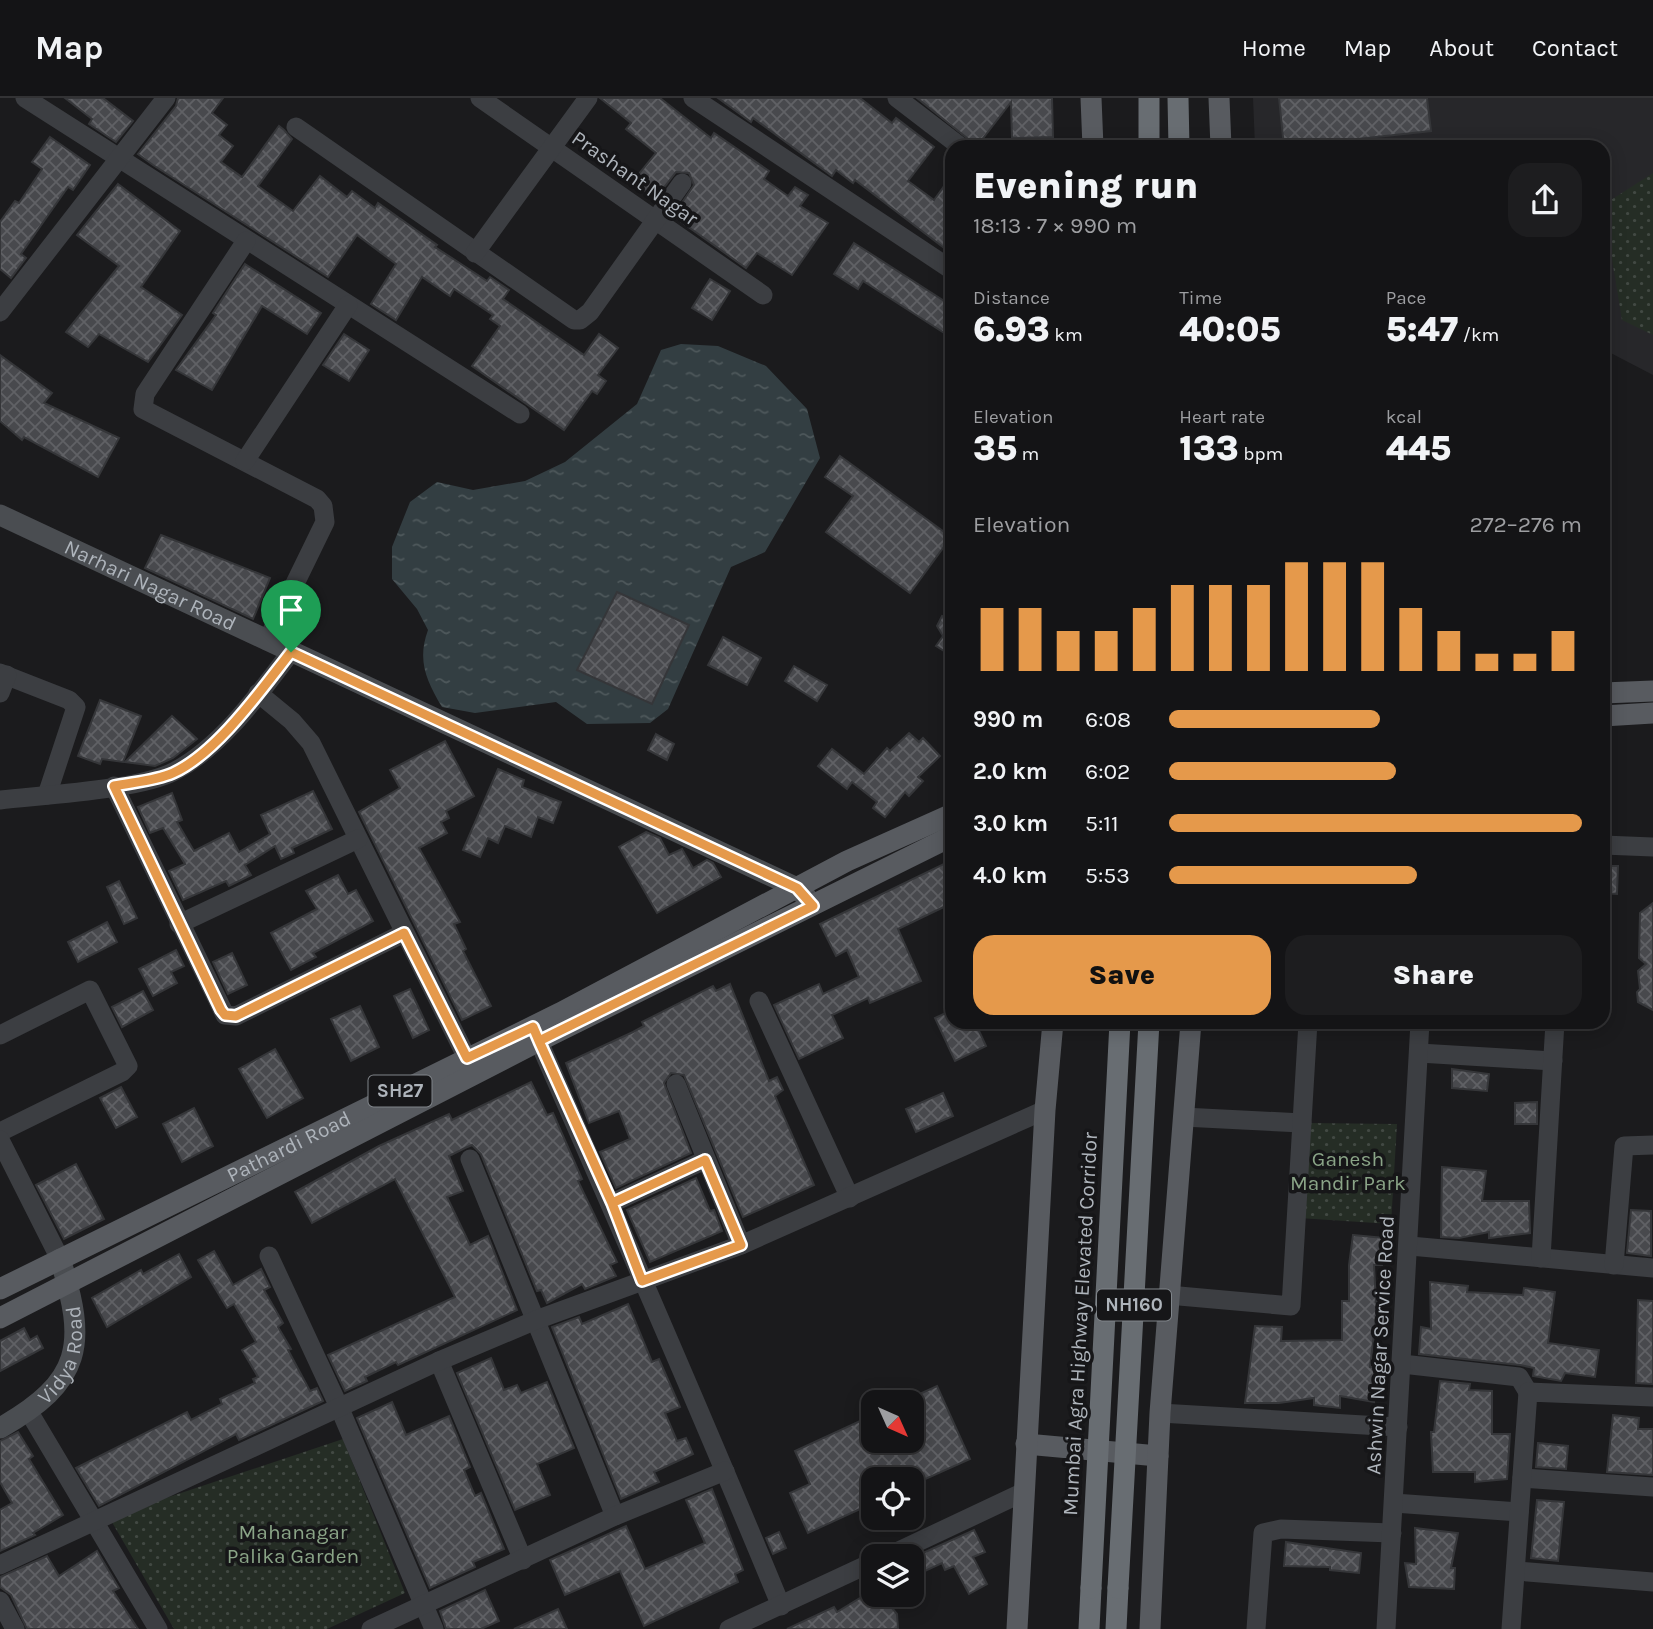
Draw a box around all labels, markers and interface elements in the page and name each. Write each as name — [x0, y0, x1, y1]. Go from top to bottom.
text: Map — [35, 29, 103, 67]
text: Home — [1242, 34, 1306, 62]
text: Map — [1344, 34, 1391, 62]
text: About — [1429, 34, 1494, 62]
text: Contact — [1532, 34, 1618, 62]
street label: Prashant Nagar — [567, 126, 703, 231]
text: Evening run — [973, 163, 1198, 208]
button: share — [1508, 163, 1582, 237]
text: 18:13 · 7 × 990 m — [973, 212, 1137, 239]
text: Distance — [973, 287, 1050, 309]
text: Time — [1179, 287, 1222, 309]
text: Pace — [1386, 287, 1426, 309]
text: 6.93 — [973, 309, 1050, 350]
text: 40:05 — [1179, 309, 1281, 350]
text: 5:47 — [1386, 309, 1458, 350]
text: km — [1050, 324, 1083, 346]
text: /km — [1458, 324, 1499, 346]
text: Elevation — [973, 406, 1053, 428]
text: Heart rate — [1179, 406, 1265, 428]
text: kcal — [1386, 406, 1422, 428]
text: 35 — [973, 428, 1017, 469]
text: 133 — [1179, 428, 1239, 469]
text: 445 — [1386, 428, 1451, 469]
text: m — [1017, 443, 1039, 465]
text: bpm — [1239, 443, 1283, 465]
text: Elevation — [973, 511, 1070, 538]
text: 272–276 m — [1469, 511, 1582, 538]
street label: Narhari Nagar Road — [61, 535, 240, 636]
pin — [261, 580, 321, 652]
icon: arrive — [272, 591, 310, 629]
text: 990 m — [973, 706, 1043, 733]
text: 6:08 — [1085, 706, 1131, 733]
text: 2.0 km — [973, 758, 1048, 785]
text: 6:02 — [1085, 758, 1130, 785]
text: 3.0 km — [973, 810, 1048, 837]
text: 5:11 — [1085, 810, 1119, 837]
text: 4.0 km — [973, 862, 1047, 889]
text: 5:53 — [1085, 862, 1130, 889]
button: Save — [973, 935, 1271, 1015]
button: Share — [1285, 935, 1582, 1015]
road number: SH27 — [368, 1076, 432, 1107]
street label: Pathardi Road — [223, 1106, 355, 1187]
street label: Mumbai Agra Highway Elevated Corridor — [1058, 1131, 1102, 1516]
park label: Ganesh Mandir Park — [1290, 1147, 1406, 1195]
street label: Ashwin Nagar Service Road — [1361, 1215, 1399, 1475]
road number: NH160 — [1097, 1289, 1171, 1320]
street label: Vidya Road — [33, 1304, 87, 1409]
north arrow — [861, 1390, 924, 1452]
map controls — [861, 1390, 924, 1607]
button: locate — [861, 1467, 924, 1530]
park label: Mahanagar Palika Garden — [227, 1520, 359, 1568]
button: layers — [861, 1544, 924, 1607]

